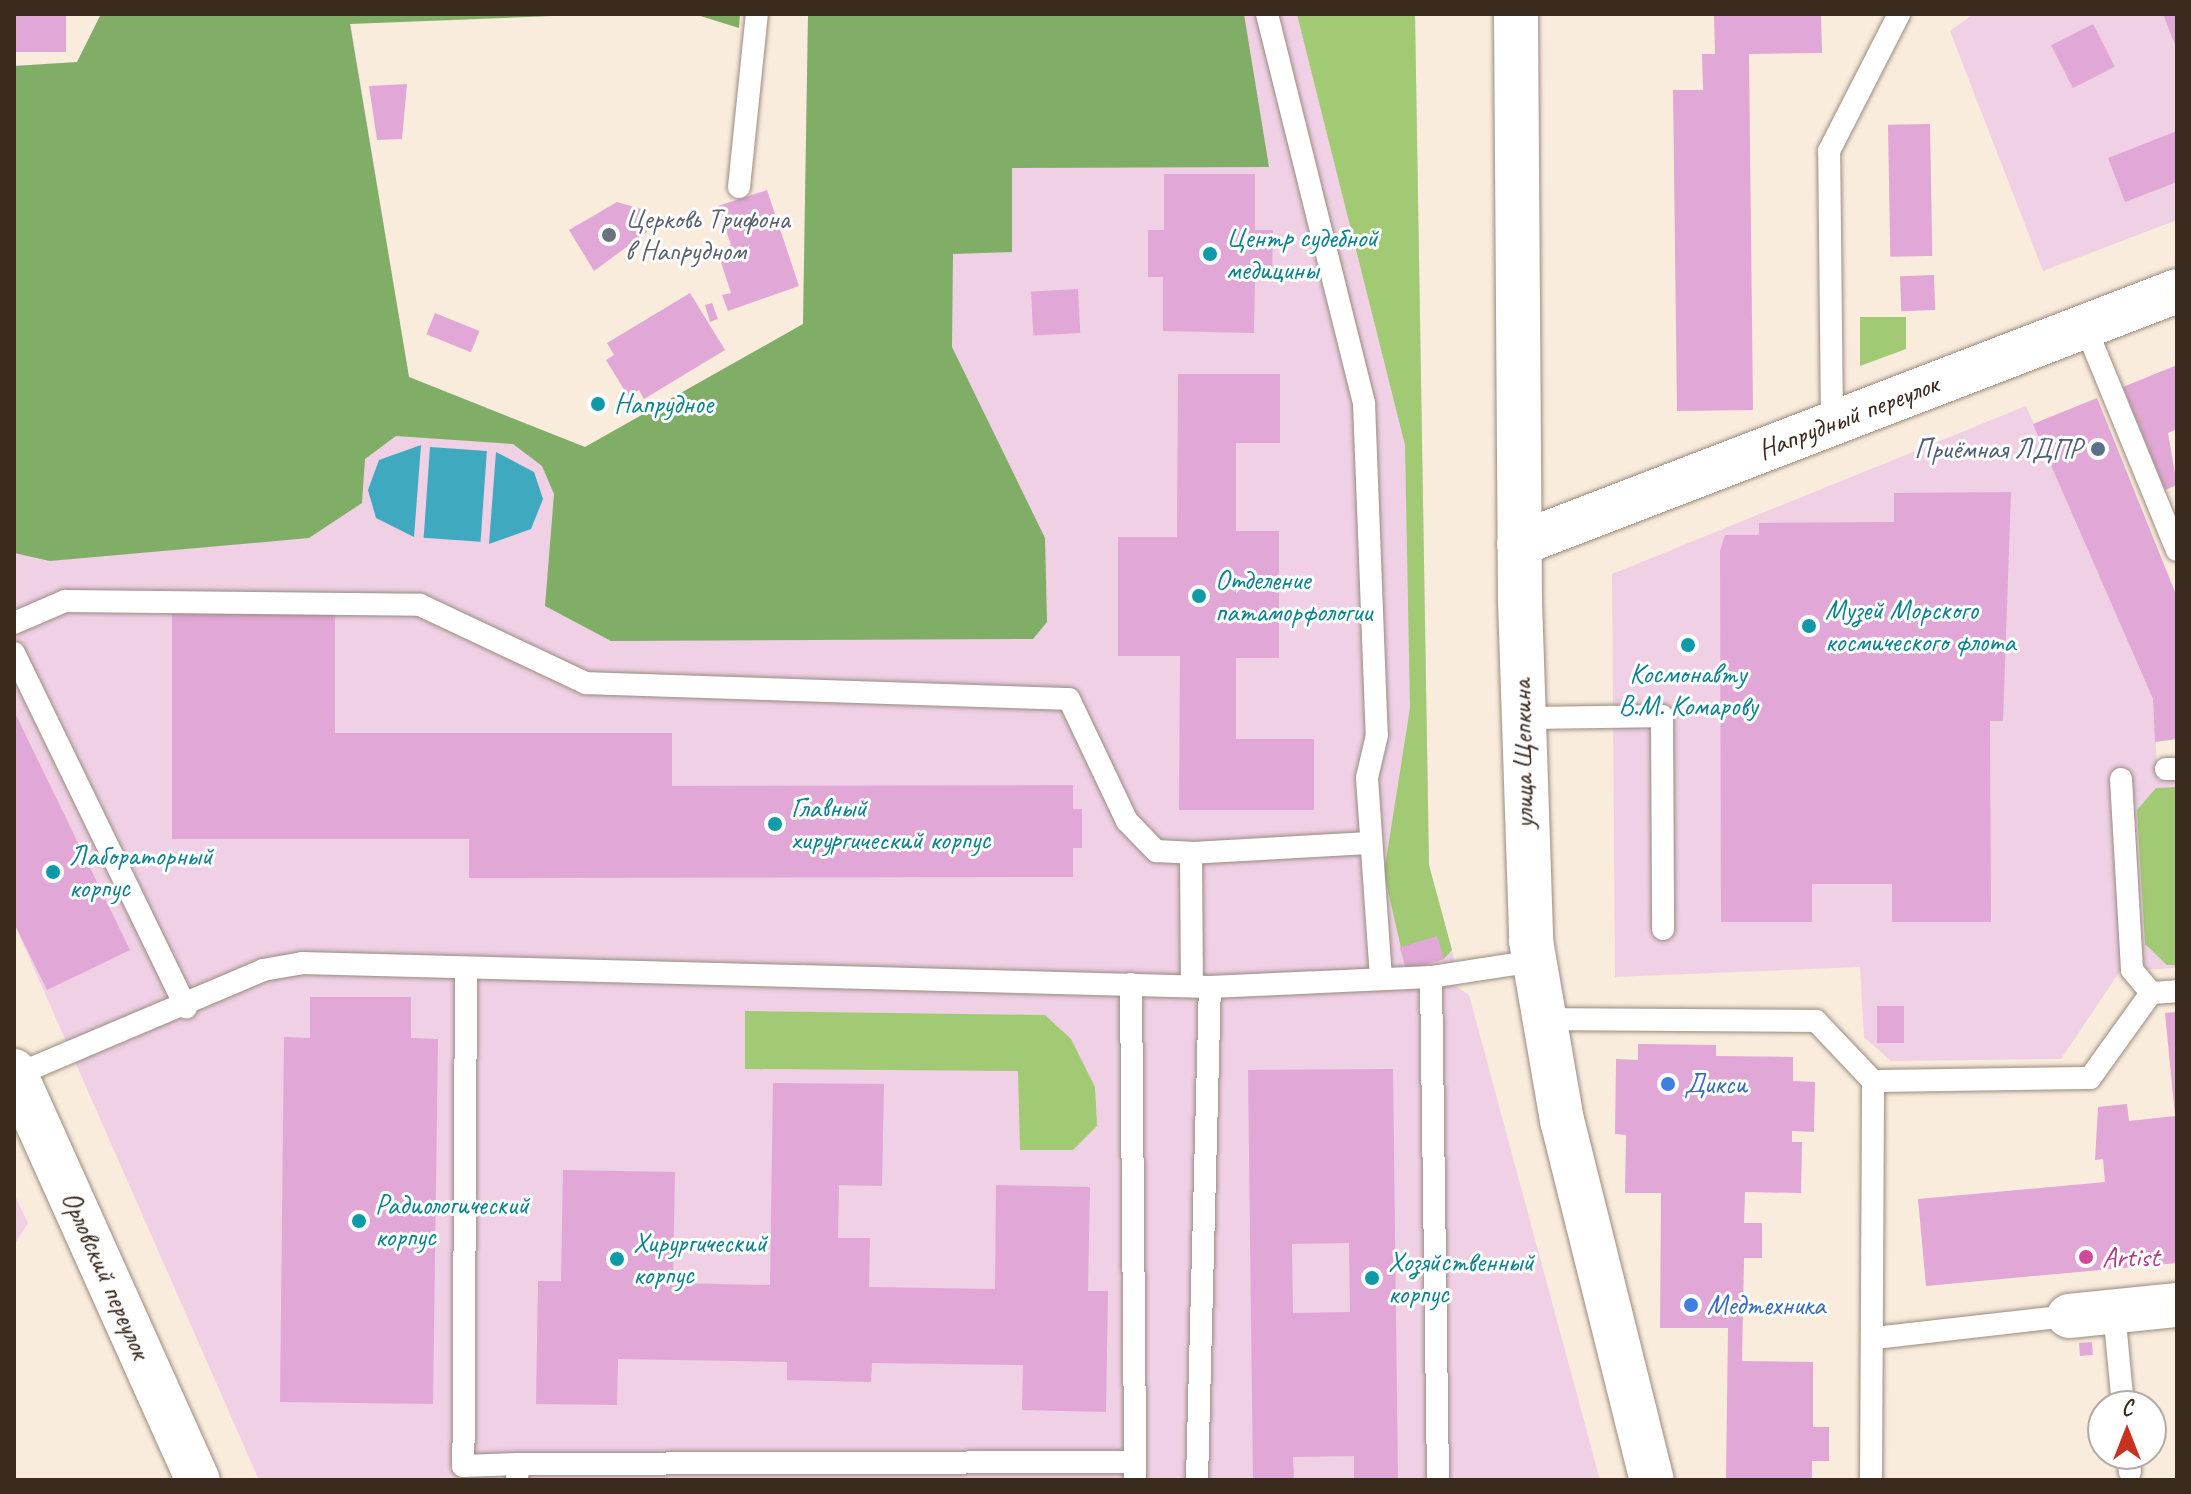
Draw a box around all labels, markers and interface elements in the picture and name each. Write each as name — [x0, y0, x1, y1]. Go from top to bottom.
place label: Церковь Трифона в Напрудном — [625, 202, 786, 268]
place label: Центр судебной медицины — [1226, 221, 1377, 287]
marker: Церковь Трифона в Напрудном — [600, 226, 618, 244]
marker: Центр судебной медицины — [1201, 245, 1219, 263]
street label: Напрудный переулок — [1753, 367, 1943, 467]
place label: Напрудное — [614, 387, 713, 421]
marker: Напрудное — [589, 395, 607, 413]
place label: Приёмная ЛДПР — [1914, 432, 2082, 466]
marker: Приёмная ЛДПР — [2089, 440, 2107, 458]
place label: Отделение патаморфологии — [1215, 563, 1372, 629]
marker: Отделение патаморфологии — [1190, 587, 1208, 605]
place label: Музей Морского космического флота — [1825, 593, 2015, 659]
marker: Музей Морского космического флота — [1800, 617, 1818, 635]
marker: Космонавту В.М. Комарову — [1679, 636, 1697, 654]
place label: Космонавту В.М. Комарову — [1618, 657, 1758, 723]
street label: улица Щепкина — [1505, 679, 1541, 829]
place label: Главный хирургический корпус — [791, 791, 990, 857]
marker: Главный хирургический корпус — [766, 815, 784, 833]
place label: Лабораторный корпус — [69, 839, 213, 905]
marker: Лабораторный корпус — [44, 863, 62, 881]
place label: Дикси — [1684, 1067, 1747, 1101]
marker: Дикси — [1659, 1075, 1677, 1093]
street label: Орловский переулок — [54, 1186, 158, 1364]
place label: Радиологический корпус — [375, 1188, 529, 1254]
marker: Радиологический корпус — [350, 1212, 368, 1230]
place label: Хирургический корпус — [633, 1226, 767, 1292]
place label: Artist — [2102, 1240, 2159, 1274]
place label: Хозяйственный корпус — [1388, 1245, 1534, 1311]
marker: Artist — [2077, 1248, 2095, 1266]
marker: Хирургический корпус — [608, 1250, 626, 1268]
marker: Хозяйственный корпус — [1363, 1269, 1381, 1287]
place label: Медтехника — [1707, 1288, 1825, 1322]
marker: Медтехника — [1682, 1296, 1700, 1314]
north arrow — [2087, 1390, 2167, 1470]
text: С — [2122, 1394, 2132, 1422]

